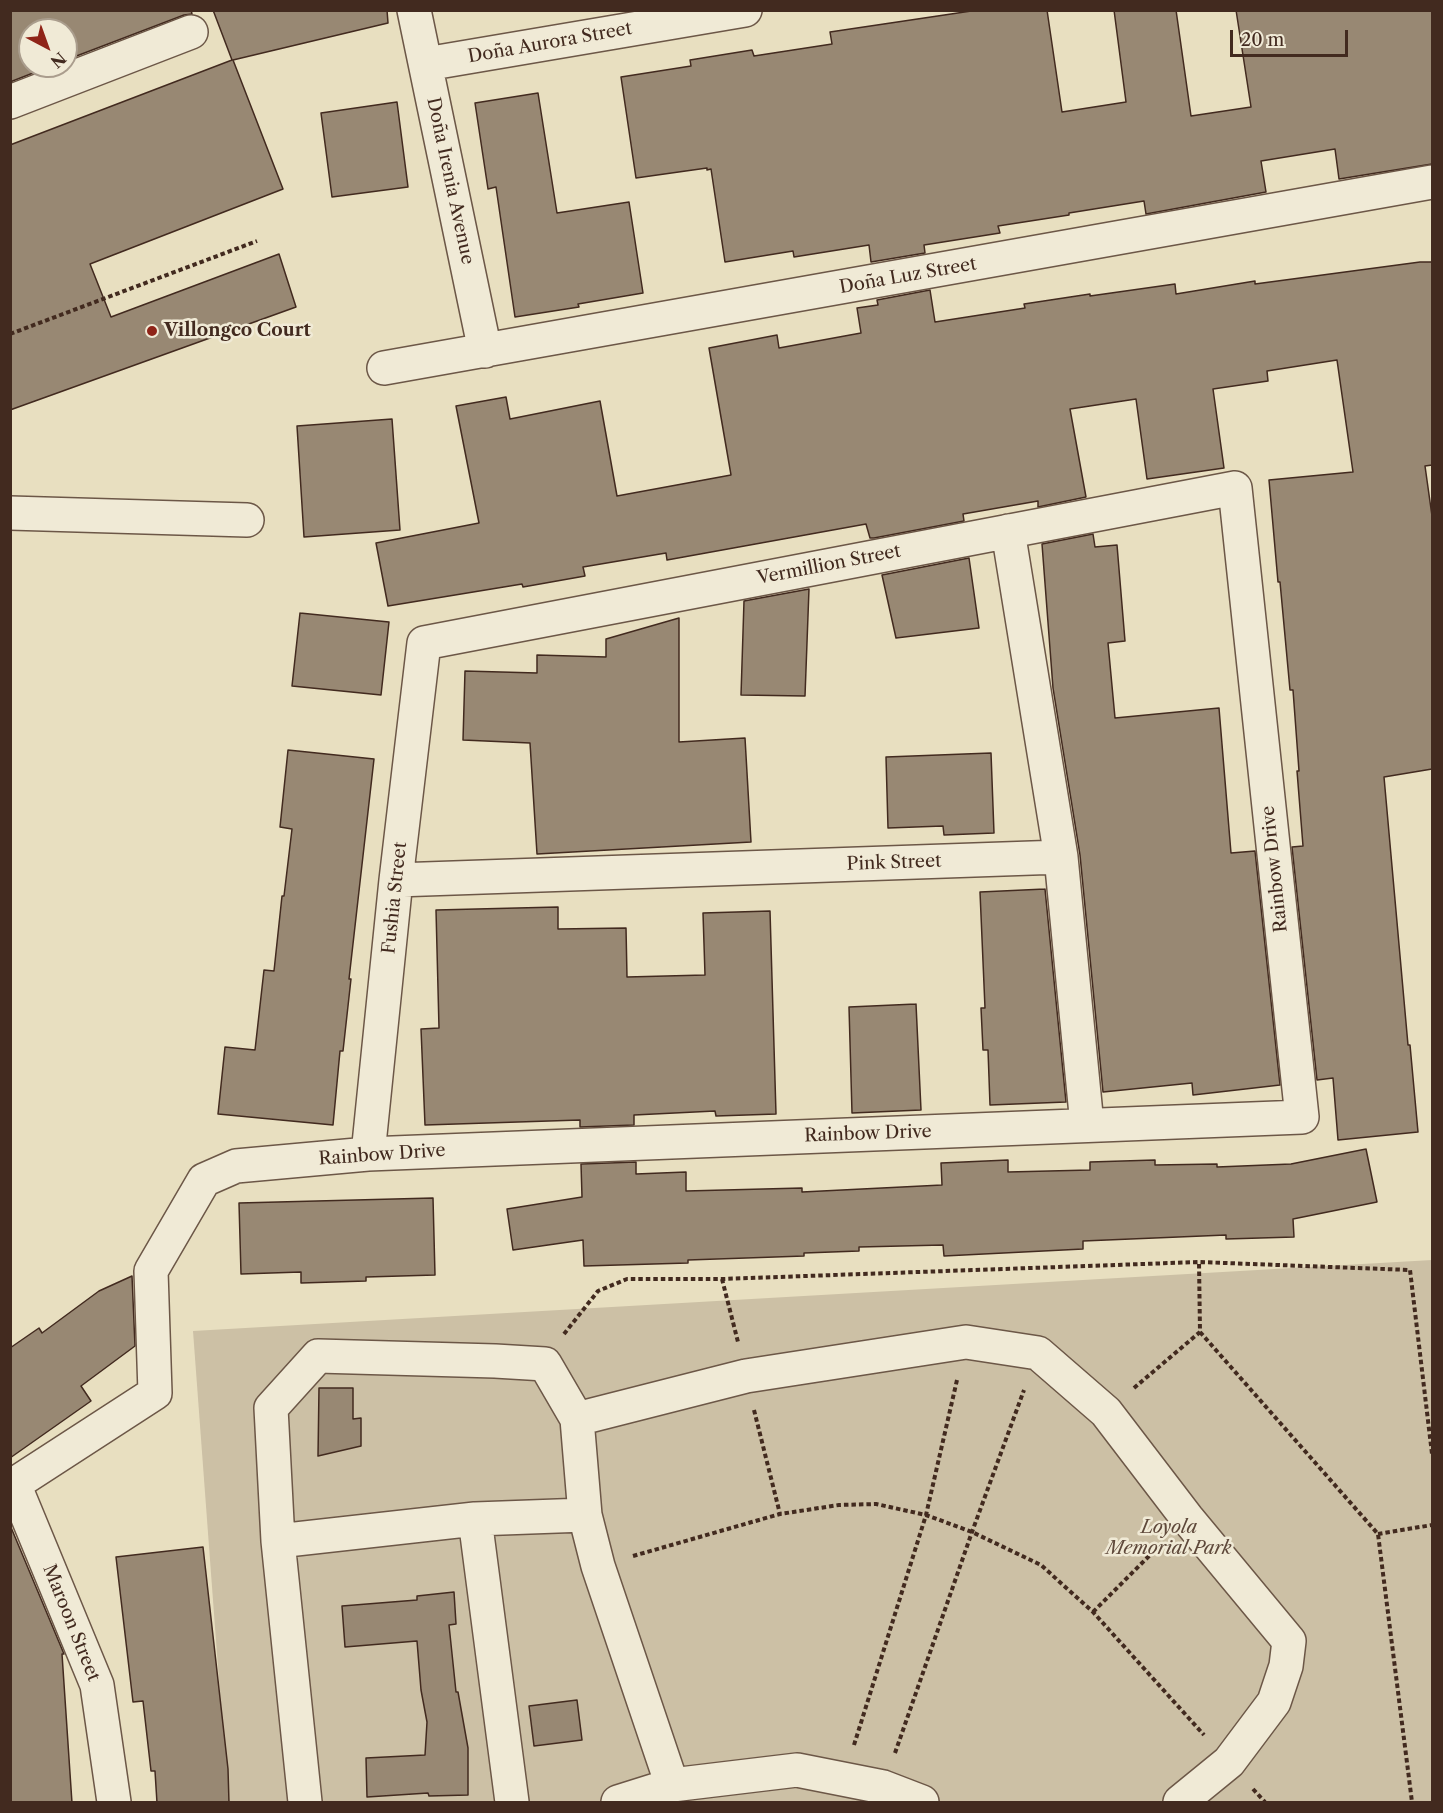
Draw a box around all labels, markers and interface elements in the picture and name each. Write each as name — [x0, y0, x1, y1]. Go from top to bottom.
north arrow — [18, 18, 78, 78]
street label: Doña Aurora Street — [466, 18, 634, 68]
scale bar — [1233, 18, 1352, 56]
text: 20 m — [1241, 29, 1284, 51]
text: N — [47, 48, 70, 72]
street label: Doña Irenia Avenue — [422, 96, 478, 266]
street label: Doña Luz Street — [838, 253, 978, 299]
place label: Villongco Court — [164, 320, 311, 342]
marker: Villongco Court — [145, 324, 159, 338]
street label: Vermillion Street — [755, 541, 903, 589]
street label: Rainbow Drive — [1258, 805, 1292, 933]
street label: Fushia Street — [378, 841, 412, 955]
street label: Pink Street — [846, 851, 942, 875]
street label: Rainbow Drive — [804, 1121, 932, 1147]
street label: Rainbow Drive — [318, 1140, 446, 1170]
park label: Loyola Memorial Park — [1106, 1517, 1232, 1559]
street label: Maroon Street — [38, 1561, 104, 1685]

